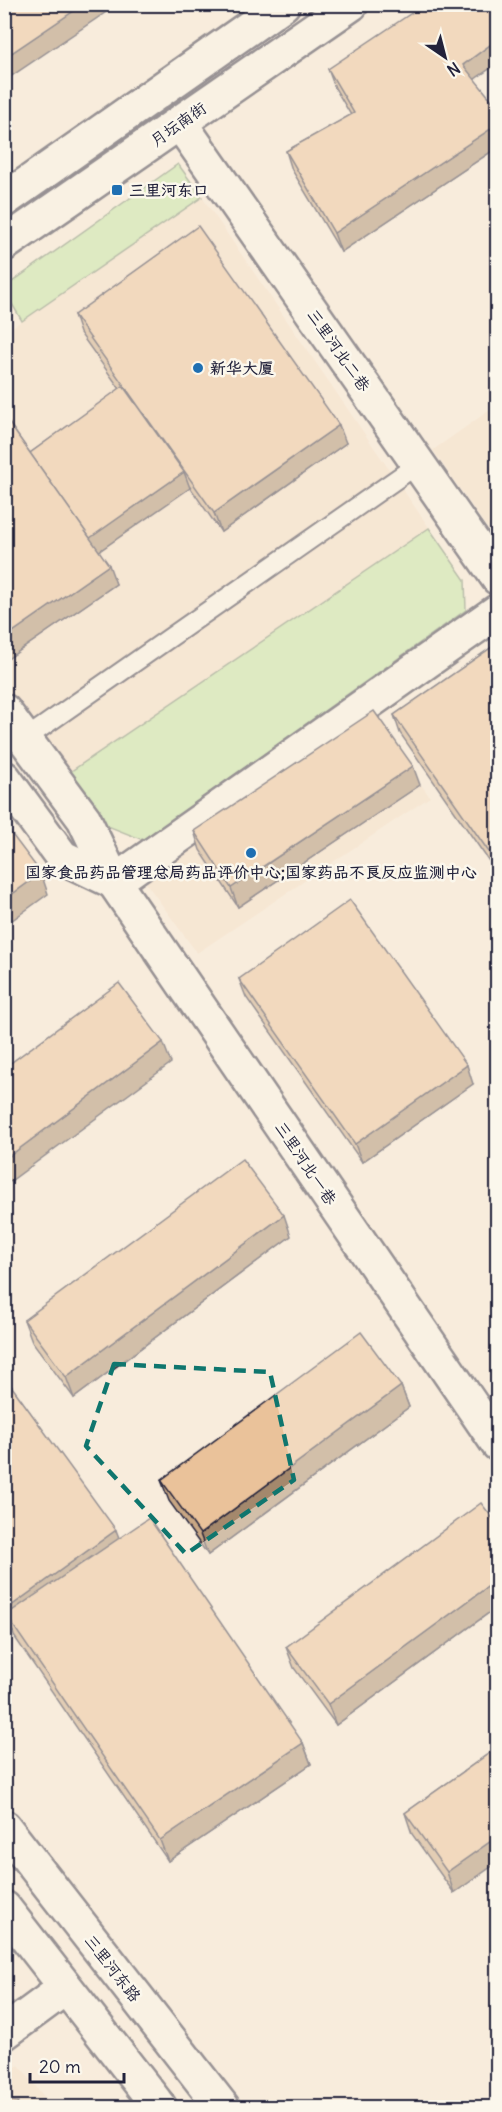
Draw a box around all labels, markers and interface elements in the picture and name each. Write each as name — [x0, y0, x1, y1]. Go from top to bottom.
north arrow — [415, 27, 475, 87]
text: N — [443, 58, 464, 81]
street label: 月坛南街 — [146, 97, 210, 151]
place label: 三里河东口 — [129, 180, 209, 200]
marker: 三里河东口 — [110, 183, 124, 197]
street label: 三里河北二巷 — [303, 305, 375, 395]
place label: 新华大厦 — [210, 358, 274, 378]
marker: 新华大厦 — [191, 361, 205, 375]
marker: 国家食品药品管理总局药品评价中心;国家药品不良反应监测中心 — [244, 846, 258, 860]
place label: 国家食品药品管理总局药品评价中心;国家药品不良反应监测中心 — [25, 862, 477, 882]
street label: 三里河北一巷 — [271, 1118, 341, 1208]
street label: 三里河东路 — [80, 1930, 146, 2006]
scale bar — [30, 2046, 124, 2084]
text: 20 m — [39, 2055, 81, 2078]

